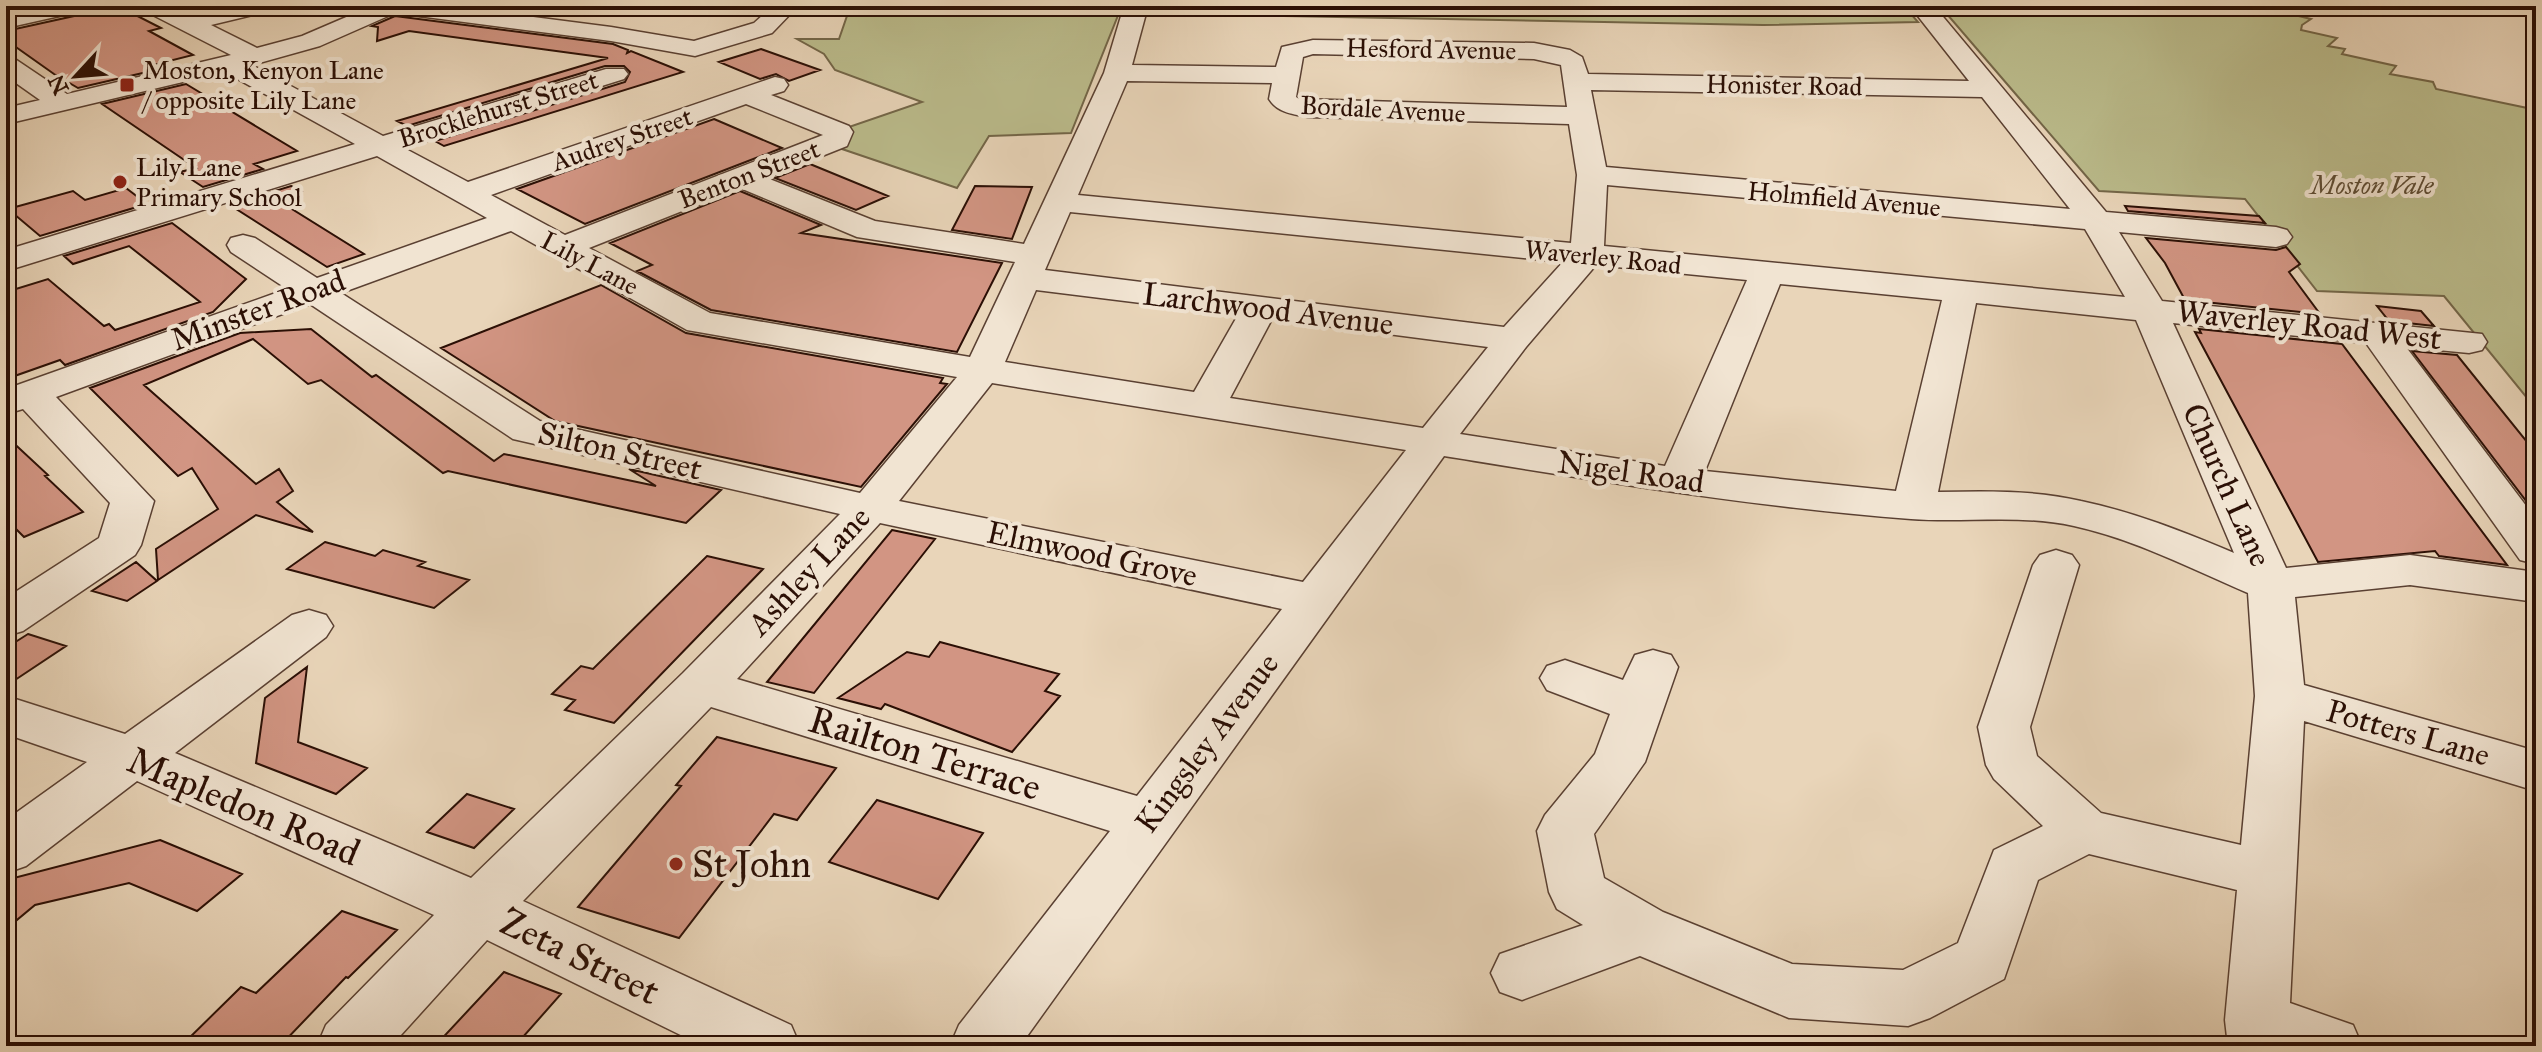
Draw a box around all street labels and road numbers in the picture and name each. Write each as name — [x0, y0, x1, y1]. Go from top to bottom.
street label: Hesford Avenue — [1345, 32, 1517, 66]
street label: Brocklehurst Street — [394, 63, 602, 155]
street label: Honister Road — [1705, 68, 1863, 102]
street label: Bordale Avenue — [1300, 89, 1467, 129]
street label: Audrey Street — [546, 100, 697, 178]
street label: Benton Street — [674, 132, 824, 216]
street label: Holmfield Avenue — [1746, 175, 1942, 223]
street label: Lily Lane — [536, 224, 644, 302]
street label: Waverley Road — [1523, 233, 1683, 281]
street label: Minster Road — [166, 260, 350, 360]
street label: Larchwood Avenue — [1140, 274, 1396, 344]
street label: Waverley Road West — [2175, 292, 2443, 358]
street label: Church Lane — [2174, 397, 2280, 573]
street label: Silton Street — [534, 413, 706, 489]
street label: Nigel Road — [1555, 442, 1707, 502]
street label: Ashley Lane — [738, 498, 879, 645]
street label: Elmwood Grove — [983, 513, 1201, 595]
street label: Kingsley Avenue — [1127, 645, 1287, 841]
street label: Potters Lane — [2322, 691, 2494, 775]
street label: Railton Terrace — [803, 696, 1047, 810]
street label: Mapledon Road — [121, 736, 367, 876]
street label: Zeta Street — [493, 898, 667, 1014]

